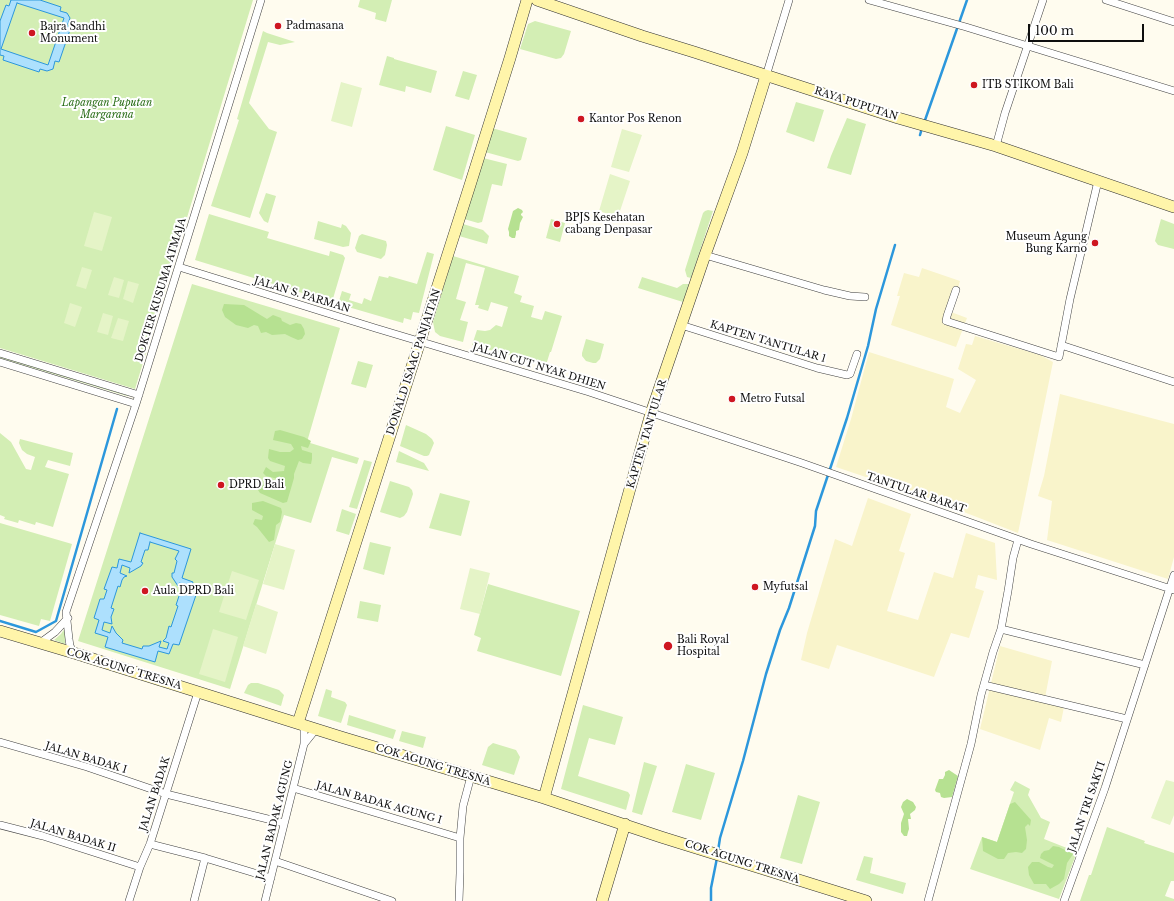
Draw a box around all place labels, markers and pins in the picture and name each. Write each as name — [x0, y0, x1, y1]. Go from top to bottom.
place label: Padmasana — [286, 20, 344, 32]
place label: Bajra Sandhi Monument — [40, 21, 105, 44]
marker: Padmasana — [273, 21, 283, 31]
marker: Bajra Sandhi Monument — [27, 28, 37, 38]
place label: ITB STIKOM Bali — [982, 79, 1074, 91]
marker: ITB STIKOM Bali — [969, 80, 979, 90]
place label: Kantor Pos Renon — [589, 113, 682, 125]
marker: Kantor Pos Renon — [576, 114, 586, 124]
place label: BPJS Kesehatan cabang Denpasar — [565, 212, 652, 236]
marker: BPJS Kesehatan cabang Denpasar — [552, 219, 562, 229]
place label: Museum Agung Bung Karno — [1006, 231, 1087, 254]
marker: Museum Agung Bung Karno — [1090, 238, 1100, 248]
place label: Metro Futsal — [740, 393, 805, 405]
marker: Metro Futsal — [727, 394, 737, 404]
place label: DPRD Bali — [229, 479, 284, 491]
marker: DPRD Bali — [216, 480, 226, 490]
place label: Myfutsal — [763, 581, 808, 593]
marker: Myfutsal — [750, 582, 760, 592]
place label: Aula DPRD Bali — [153, 585, 234, 597]
marker: Aula DPRD Bali — [140, 586, 150, 596]
place label: Bali Royal Hospital — [677, 634, 729, 658]
marker: Bali Royal Hospital — [662, 640, 674, 652]

